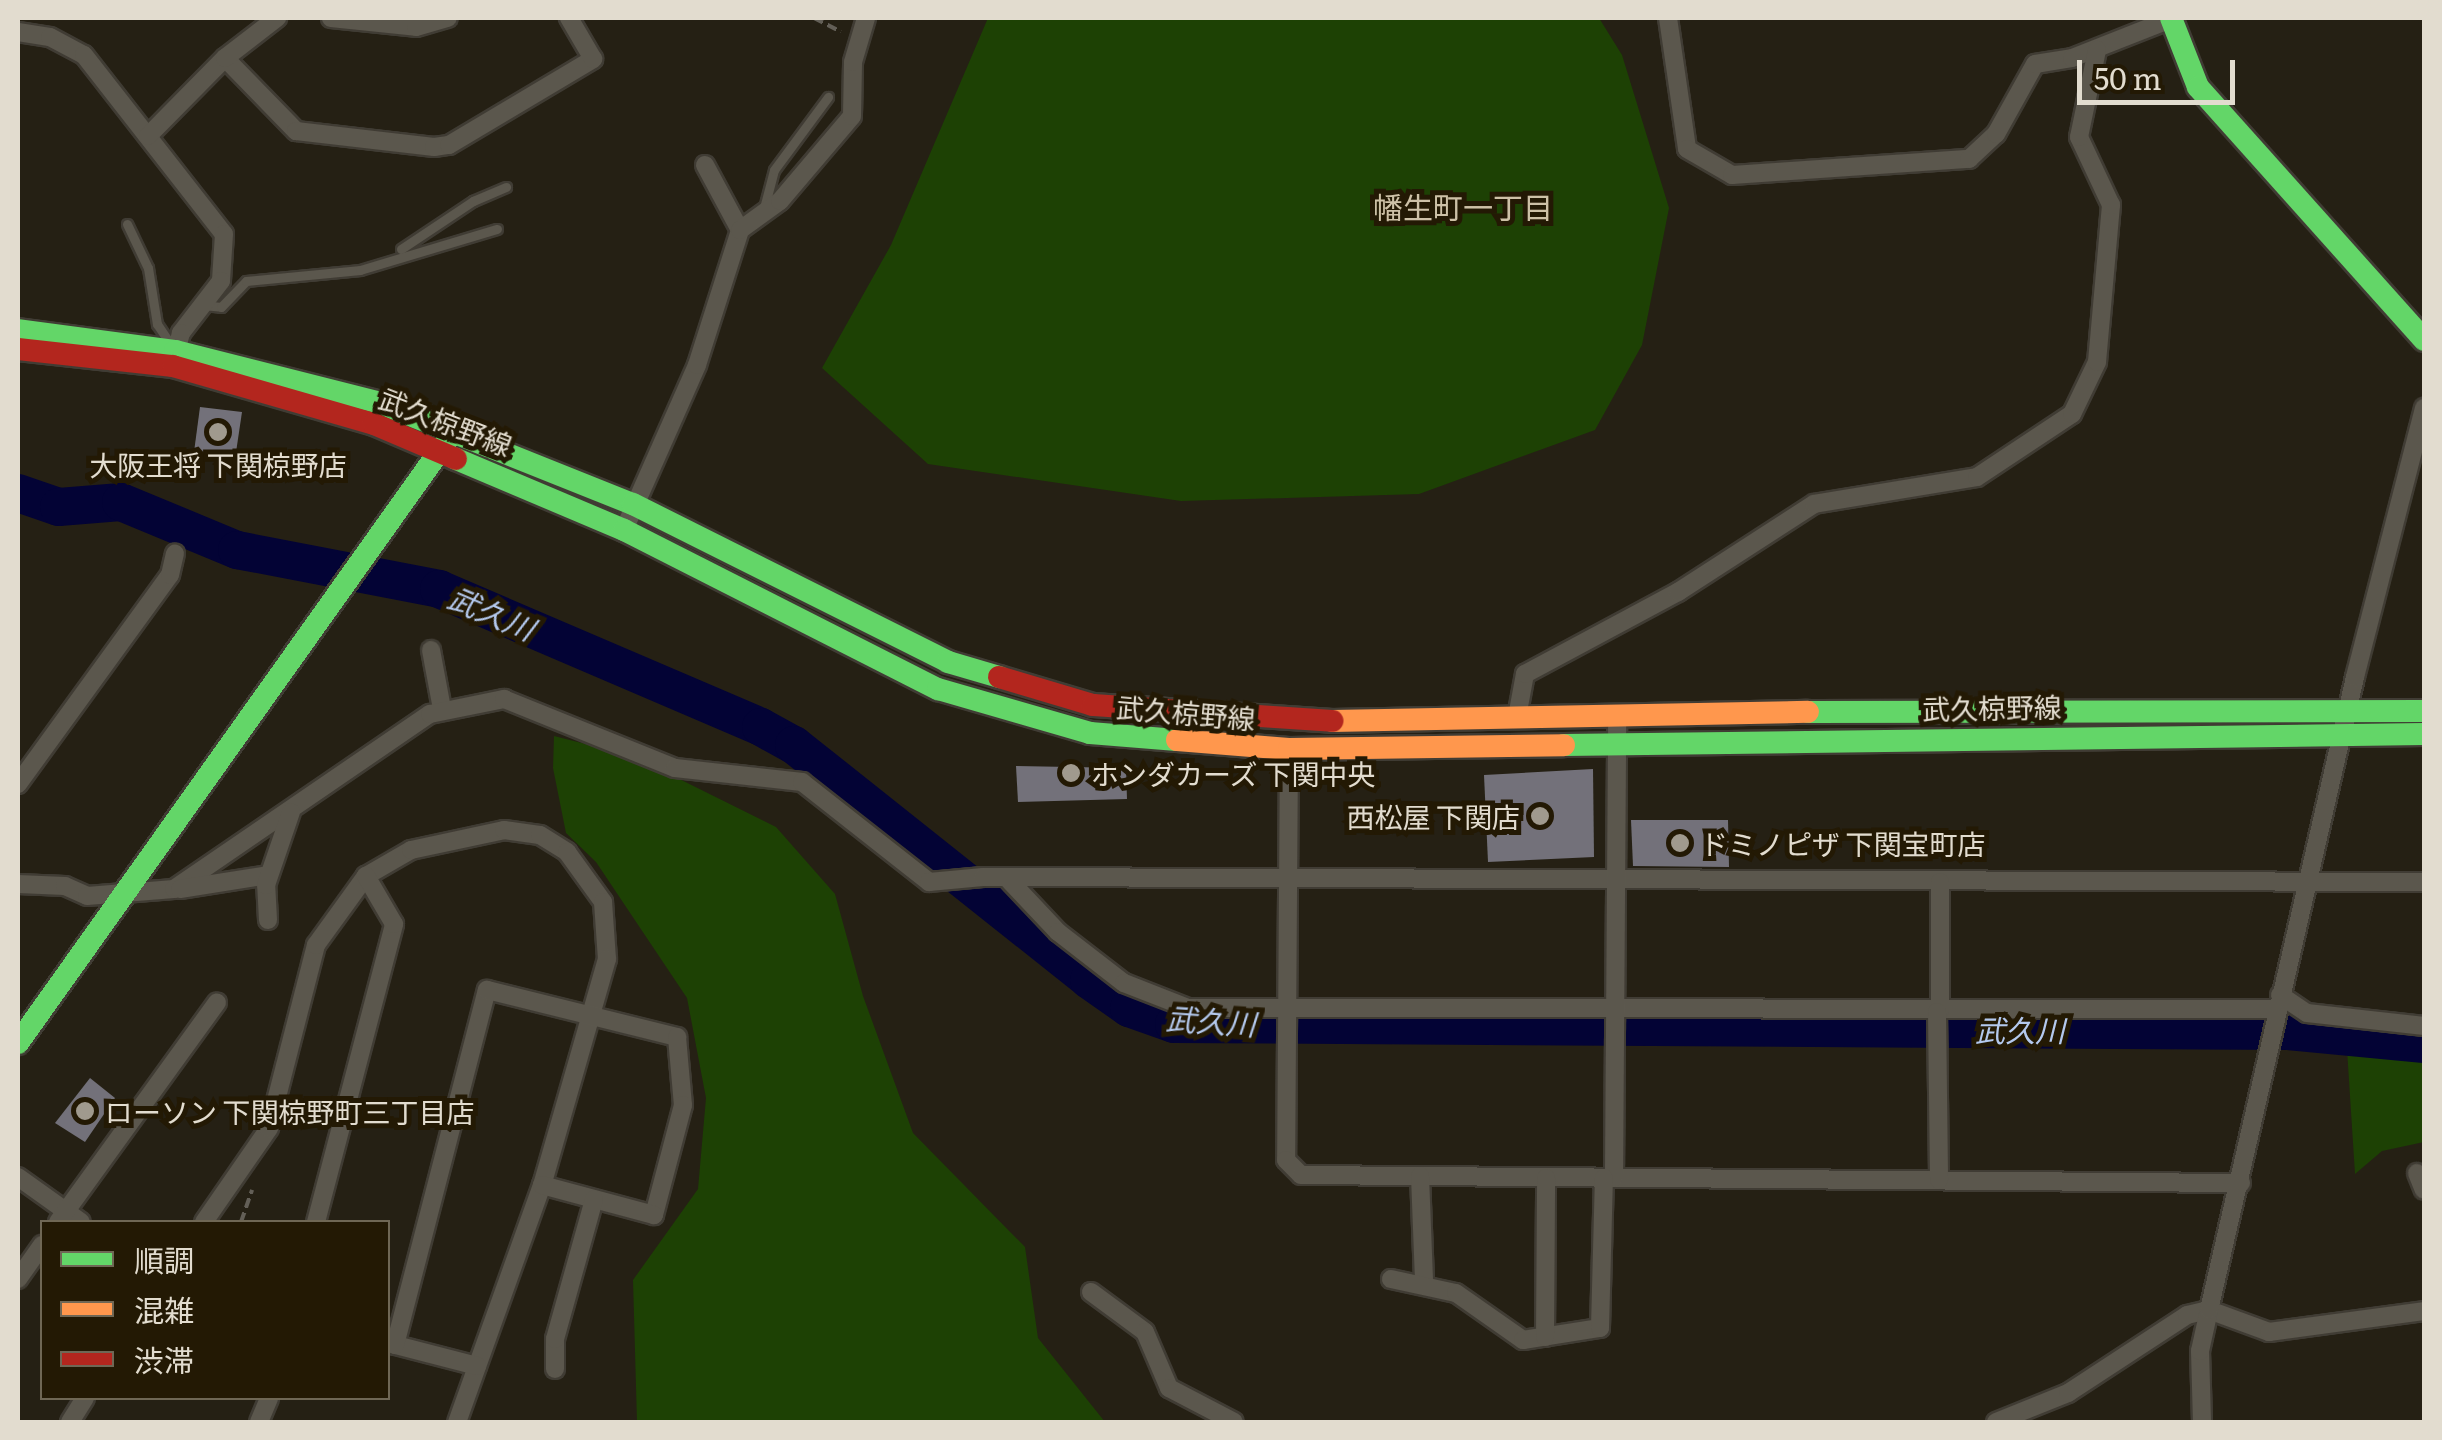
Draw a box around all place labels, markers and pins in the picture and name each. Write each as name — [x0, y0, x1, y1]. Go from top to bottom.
marker: 大阪王将 下関椋野店 — [207, 421, 229, 443]
place label: 大阪王将 下関椋野店 — [89, 447, 347, 481]
place label: ホンダカーズ 下関中央 — [1091, 756, 1377, 790]
marker: ホンダカーズ 下関中央 — [1060, 762, 1082, 784]
place label: 西松屋 下関店 — [1346, 799, 1520, 833]
marker: 西松屋 下関店 — [1529, 805, 1551, 827]
place label: ドミノピザ 下関宝町店 — [1700, 826, 1986, 860]
marker: ドミノピザ 下関宝町店 — [1669, 832, 1691, 854]
place label: ローソン 下関椋野町三丁目店 — [105, 1094, 475, 1128]
marker: ローソン 下関椋野町三丁目店 — [74, 1100, 96, 1122]

